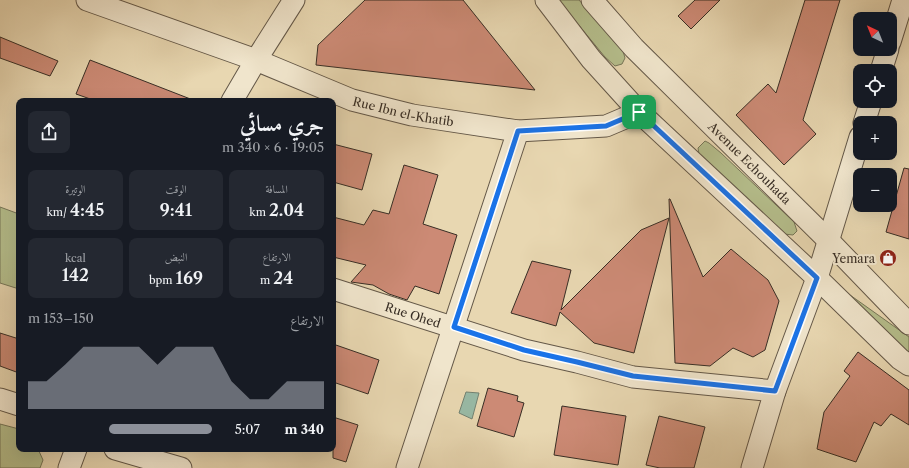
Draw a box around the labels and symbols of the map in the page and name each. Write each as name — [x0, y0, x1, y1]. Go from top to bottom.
north arrow — [853, 12, 897, 56]
street label: Rue Ibn el-Khatib — [351, 93, 455, 129]
pin — [622, 95, 656, 129]
street label: Avenue Echouhada — [705, 118, 795, 207]
shop icon: Yemara — [878, 248, 898, 268]
place label: Yemara — [831, 251, 876, 266]
street label: Rue Ohed — [383, 299, 443, 331]

